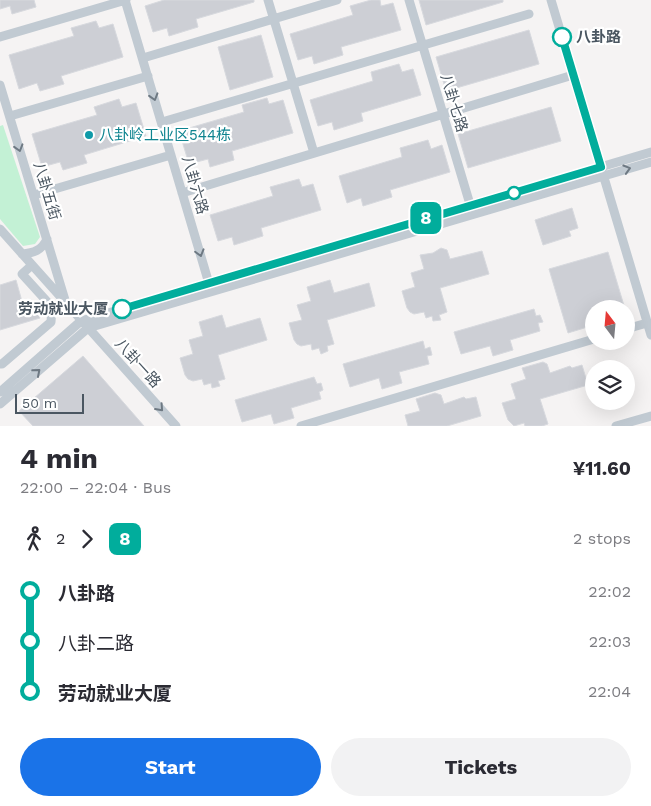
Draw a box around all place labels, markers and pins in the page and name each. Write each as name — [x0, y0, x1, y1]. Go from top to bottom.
marker: 八卦路 — [552, 27, 572, 47]
place label: 八卦路 — [576, 28, 621, 46]
place label: 八卦岭工业区544栋 — [99, 126, 231, 144]
marker: 八卦岭工业区544栋 — [83, 129, 95, 141]
unlabelled marker — [507, 186, 521, 200]
marker: 劳动就业大厦 — [112, 299, 132, 319]
place label: 劳动就业大厦 — [18, 300, 108, 318]

